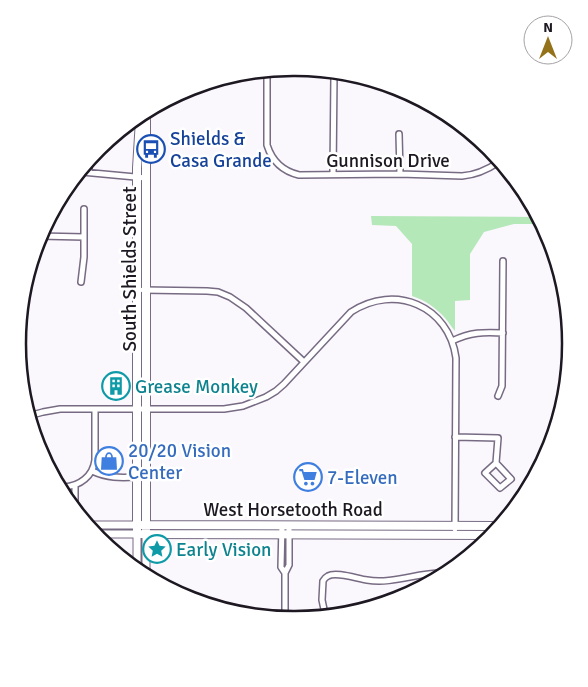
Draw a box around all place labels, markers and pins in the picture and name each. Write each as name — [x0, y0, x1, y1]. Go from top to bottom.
place label: Shields & Casa Grande — [170, 127, 272, 173]
bus stop icon: Shields & Casa Grande — [136, 134, 166, 164]
building icon: Grease Monkey — [101, 371, 131, 401]
place label: Grease Monkey — [135, 375, 258, 399]
place label: 20/20 Vision Center — [128, 439, 231, 485]
shop icon: 20/20 Vision Center — [94, 446, 124, 476]
supermarket icon: 7-Eleven — [293, 462, 323, 492]
place label: 7-Eleven — [327, 466, 398, 490]
place icon: Early Vision — [142, 534, 172, 564]
place label: Early Vision — [176, 538, 271, 562]

